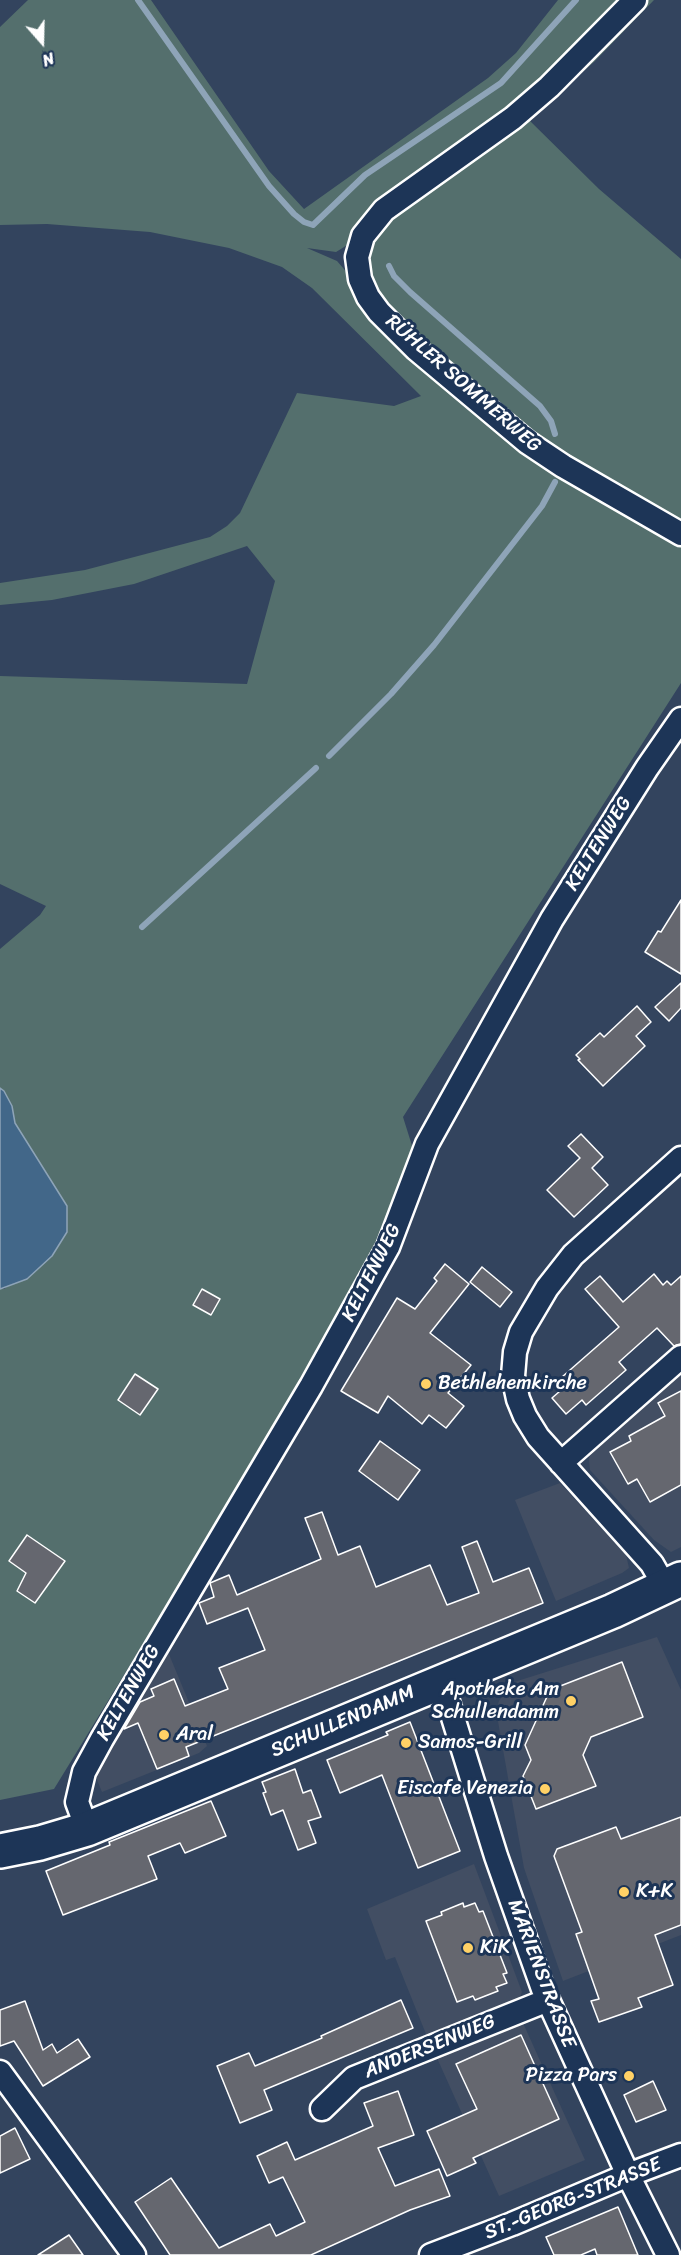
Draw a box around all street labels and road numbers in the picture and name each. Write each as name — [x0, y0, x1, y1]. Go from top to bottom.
street label: RÜHLER SOMMERWEG — [380, 310, 546, 458]
street label: KELTENWEG — [561, 792, 637, 896]
street label: KELTENWEG — [337, 1220, 407, 1326]
street label: KELTENWEG — [92, 1641, 166, 1745]
street label: SCHULLENDAMM — [267, 1681, 419, 1763]
street label: MARIENSTRASSE — [502, 1896, 580, 2052]
street label: ANDERSENWEG — [361, 2010, 499, 2084]
street label: ST.-GEORG-STRASSE — [481, 2153, 665, 2245]

